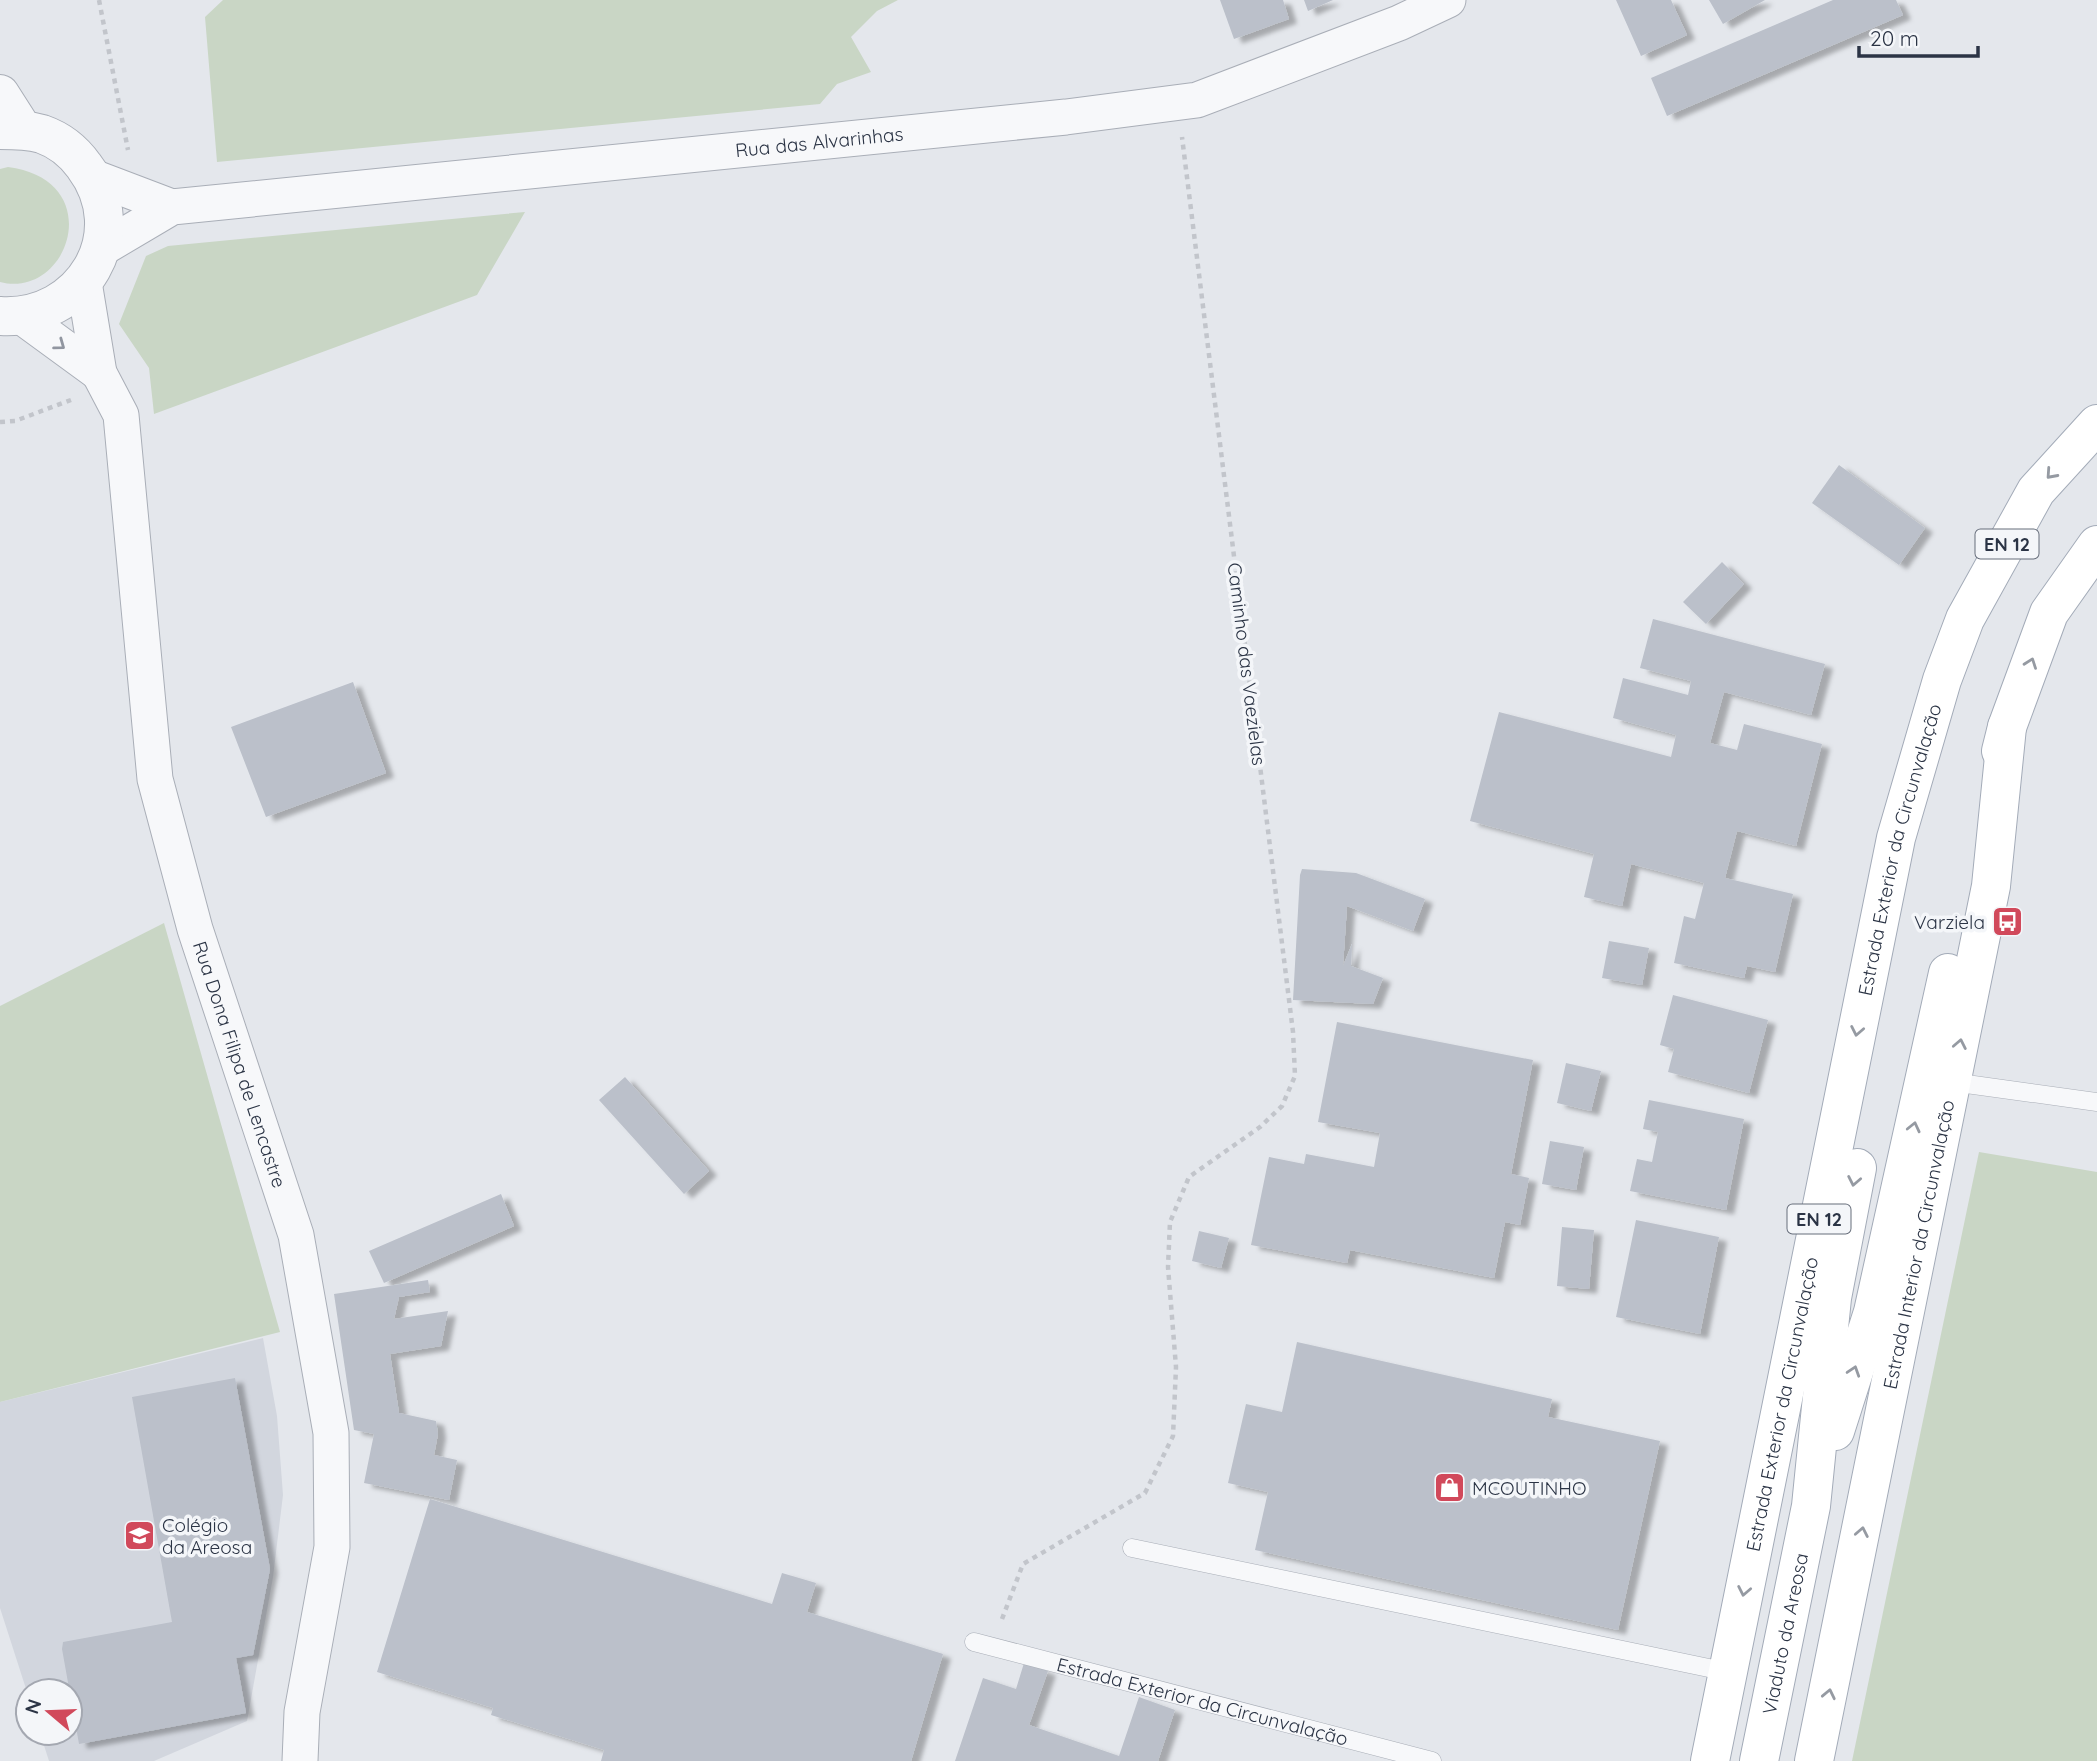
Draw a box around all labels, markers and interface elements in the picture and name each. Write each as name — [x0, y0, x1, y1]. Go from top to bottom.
scale bar — [1859, 14, 1978, 58]
text: 20 m — [1870, 25, 1919, 51]
street label: Rua das Alvarinhas — [734, 121, 904, 162]
one-way arrow — [52, 337, 65, 349]
one-way arrow — [2047, 466, 2059, 479]
road number: EN 12 — [1976, 530, 2038, 558]
street label: Caminho das Vaezielas — [1223, 561, 1271, 767]
one-way arrow — [2023, 658, 2037, 670]
street label: Estrada Exterior da Circunvalação — [1853, 701, 1946, 998]
bus stop icon: Varziela — [1991, 905, 2025, 939]
place label: Varziela — [1914, 910, 1985, 934]
street label: Rua Dona Filipa de Lencastre — [188, 938, 292, 1191]
one-way arrow — [1851, 1025, 1866, 1037]
one-way arrow — [1952, 1038, 1967, 1050]
street label: Estrada Interior da Circunvalação — [1878, 1098, 1959, 1391]
one-way arrow — [1906, 1121, 1920, 1133]
one-way arrow — [1848, 1175, 1863, 1187]
road number: EN 12 — [1787, 1204, 1850, 1234]
street label: Estrada Exterior da Circunvalação — [1741, 1255, 1823, 1554]
one-way arrow — [1846, 1365, 1860, 1378]
shop icon: MCOUTINHO — [1432, 1471, 1466, 1505]
place label: MCOUTINHO — [1472, 1476, 1587, 1500]
place label: Colégio da Areosa — [162, 1513, 252, 1559]
school or university icon: Colégio da Areosa — [122, 1519, 156, 1553]
one-way arrow — [1854, 1526, 1869, 1538]
street label: Viaduto da Areosa — [1757, 1551, 1813, 1716]
one-way arrow — [1738, 1585, 1753, 1597]
street label: Estrada Exterior da Circunvalação — [1054, 1652, 1351, 1751]
north arrow — [14, 1677, 84, 1747]
one-way arrow — [1820, 1688, 1835, 1700]
text: N — [19, 1696, 47, 1717]

